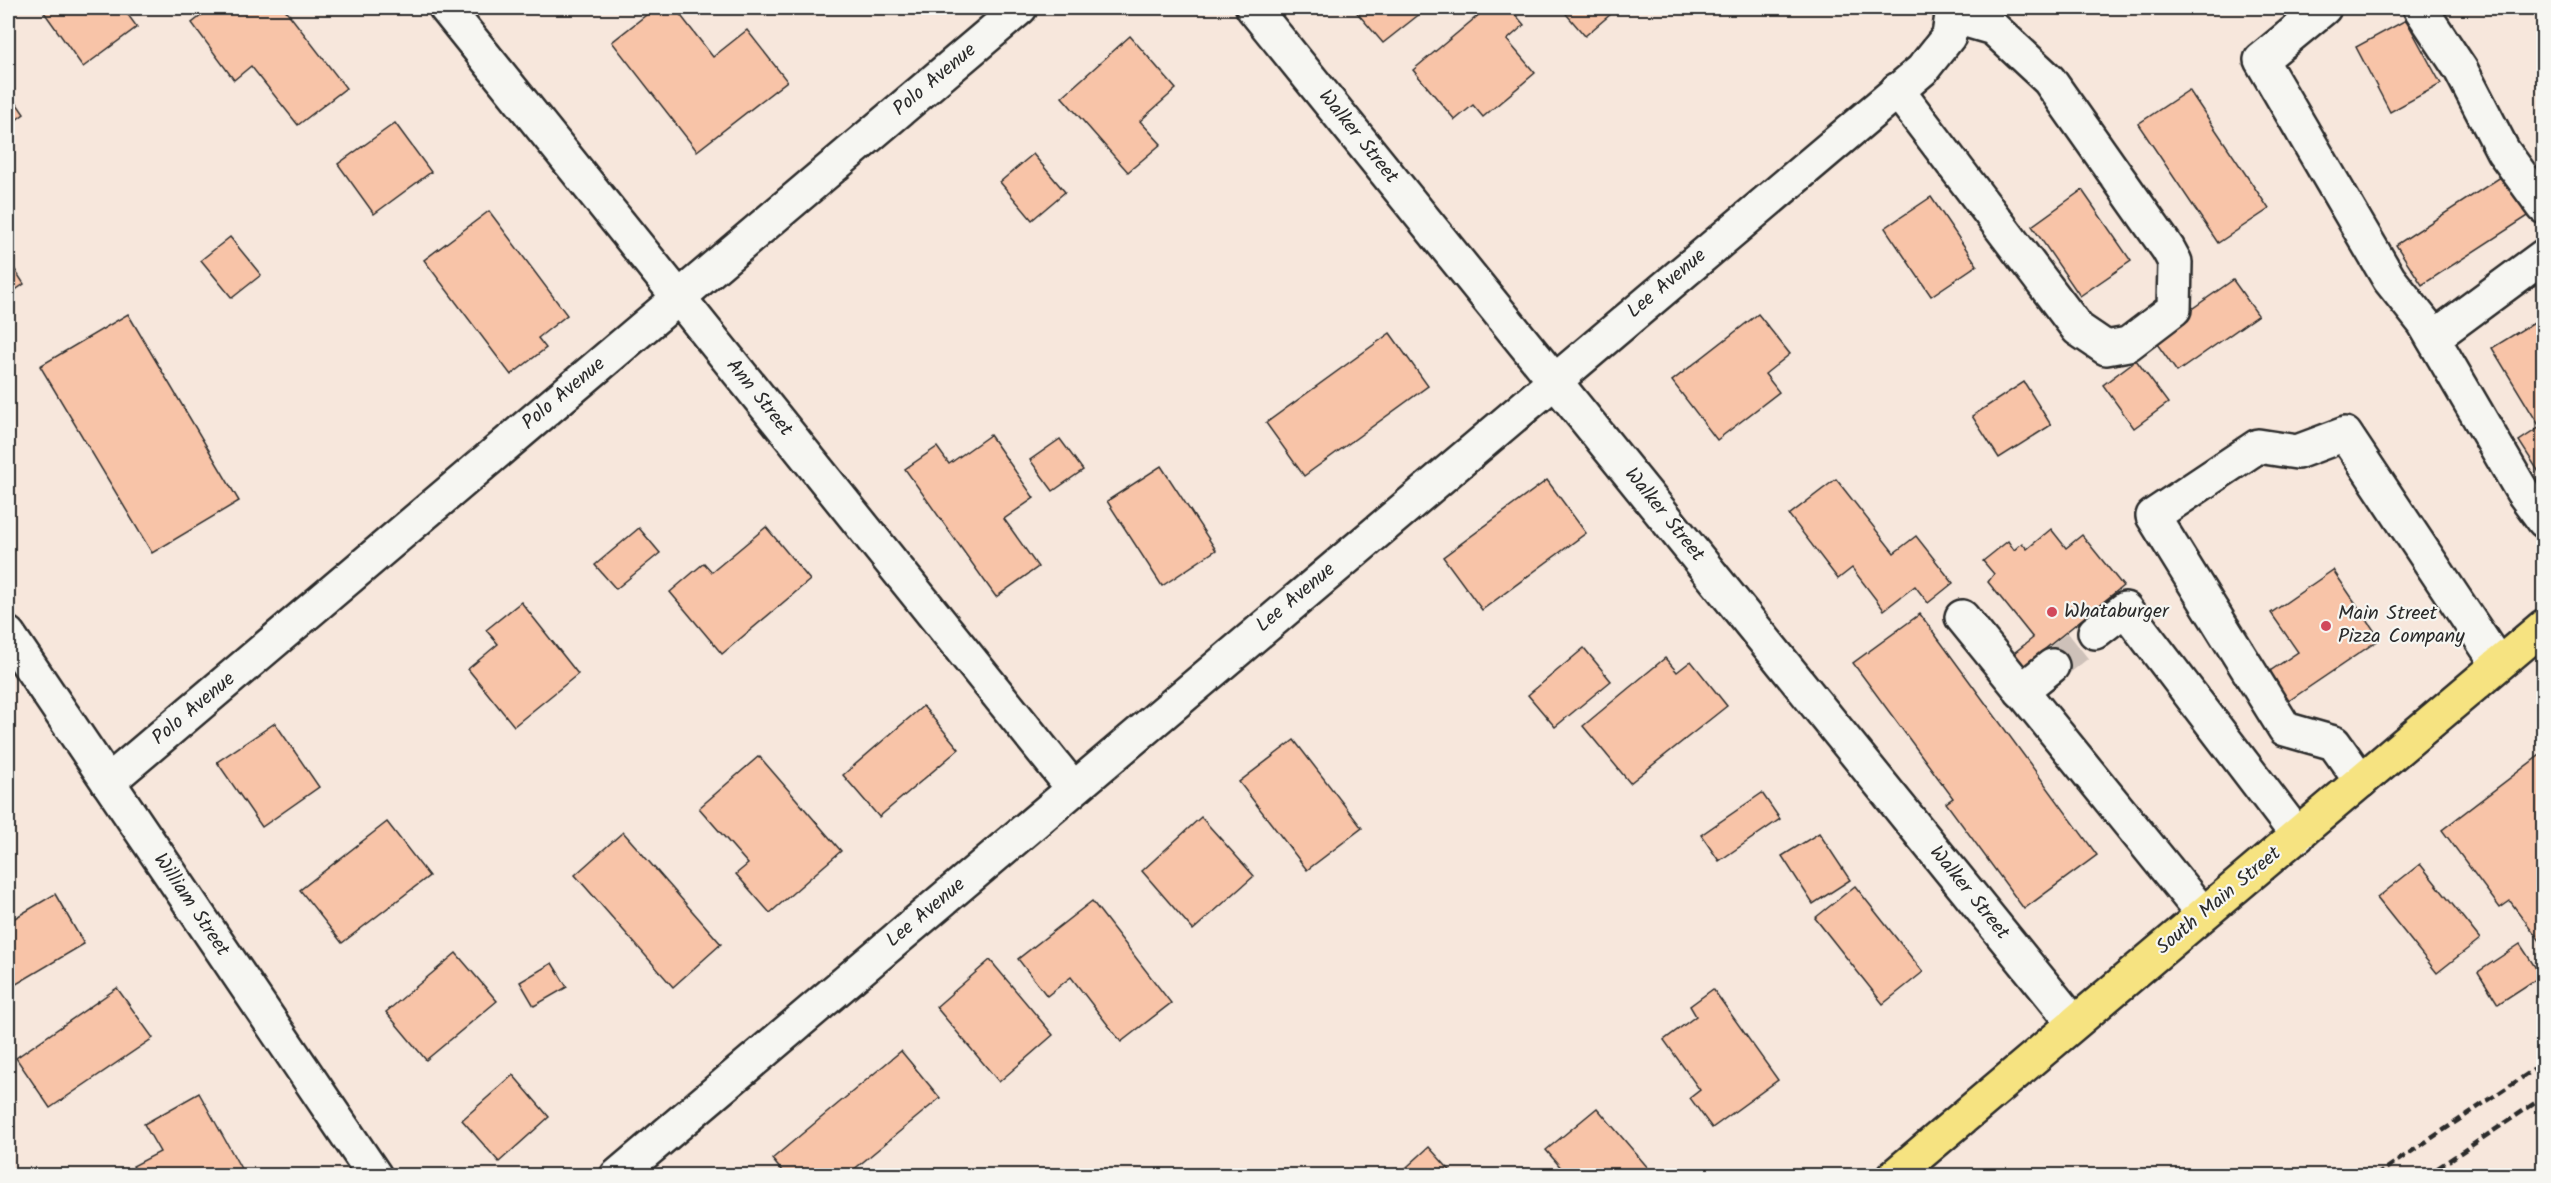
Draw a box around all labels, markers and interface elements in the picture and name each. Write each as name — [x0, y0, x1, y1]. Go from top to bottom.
street label: Polo Avenue — [886, 35, 984, 125]
street label: Walker Street — [1310, 83, 1406, 191]
street label: Lee Avenue — [1620, 241, 1714, 327]
street label: Polo Avenue — [515, 349, 613, 439]
street label: Ann Street — [718, 352, 801, 444]
street label: Walker Street — [1616, 461, 1712, 569]
street label: Lee Avenue — [1249, 555, 1343, 641]
place label: Whataburger — [2064, 596, 2170, 628]
place label: Main Street Pizza Company — [2338, 598, 2465, 653]
marker: Whataburger — [2045, 605, 2059, 619]
marker: Main Street Pizza Company — [2319, 619, 2333, 633]
street label: Polo Avenue — [145, 664, 243, 754]
street label: Walker Street — [1921, 839, 2017, 947]
street label: South Main Street — [2149, 839, 2289, 963]
street label: William Street — [144, 847, 238, 963]
street label: Lee Avenue — [879, 870, 973, 956]

